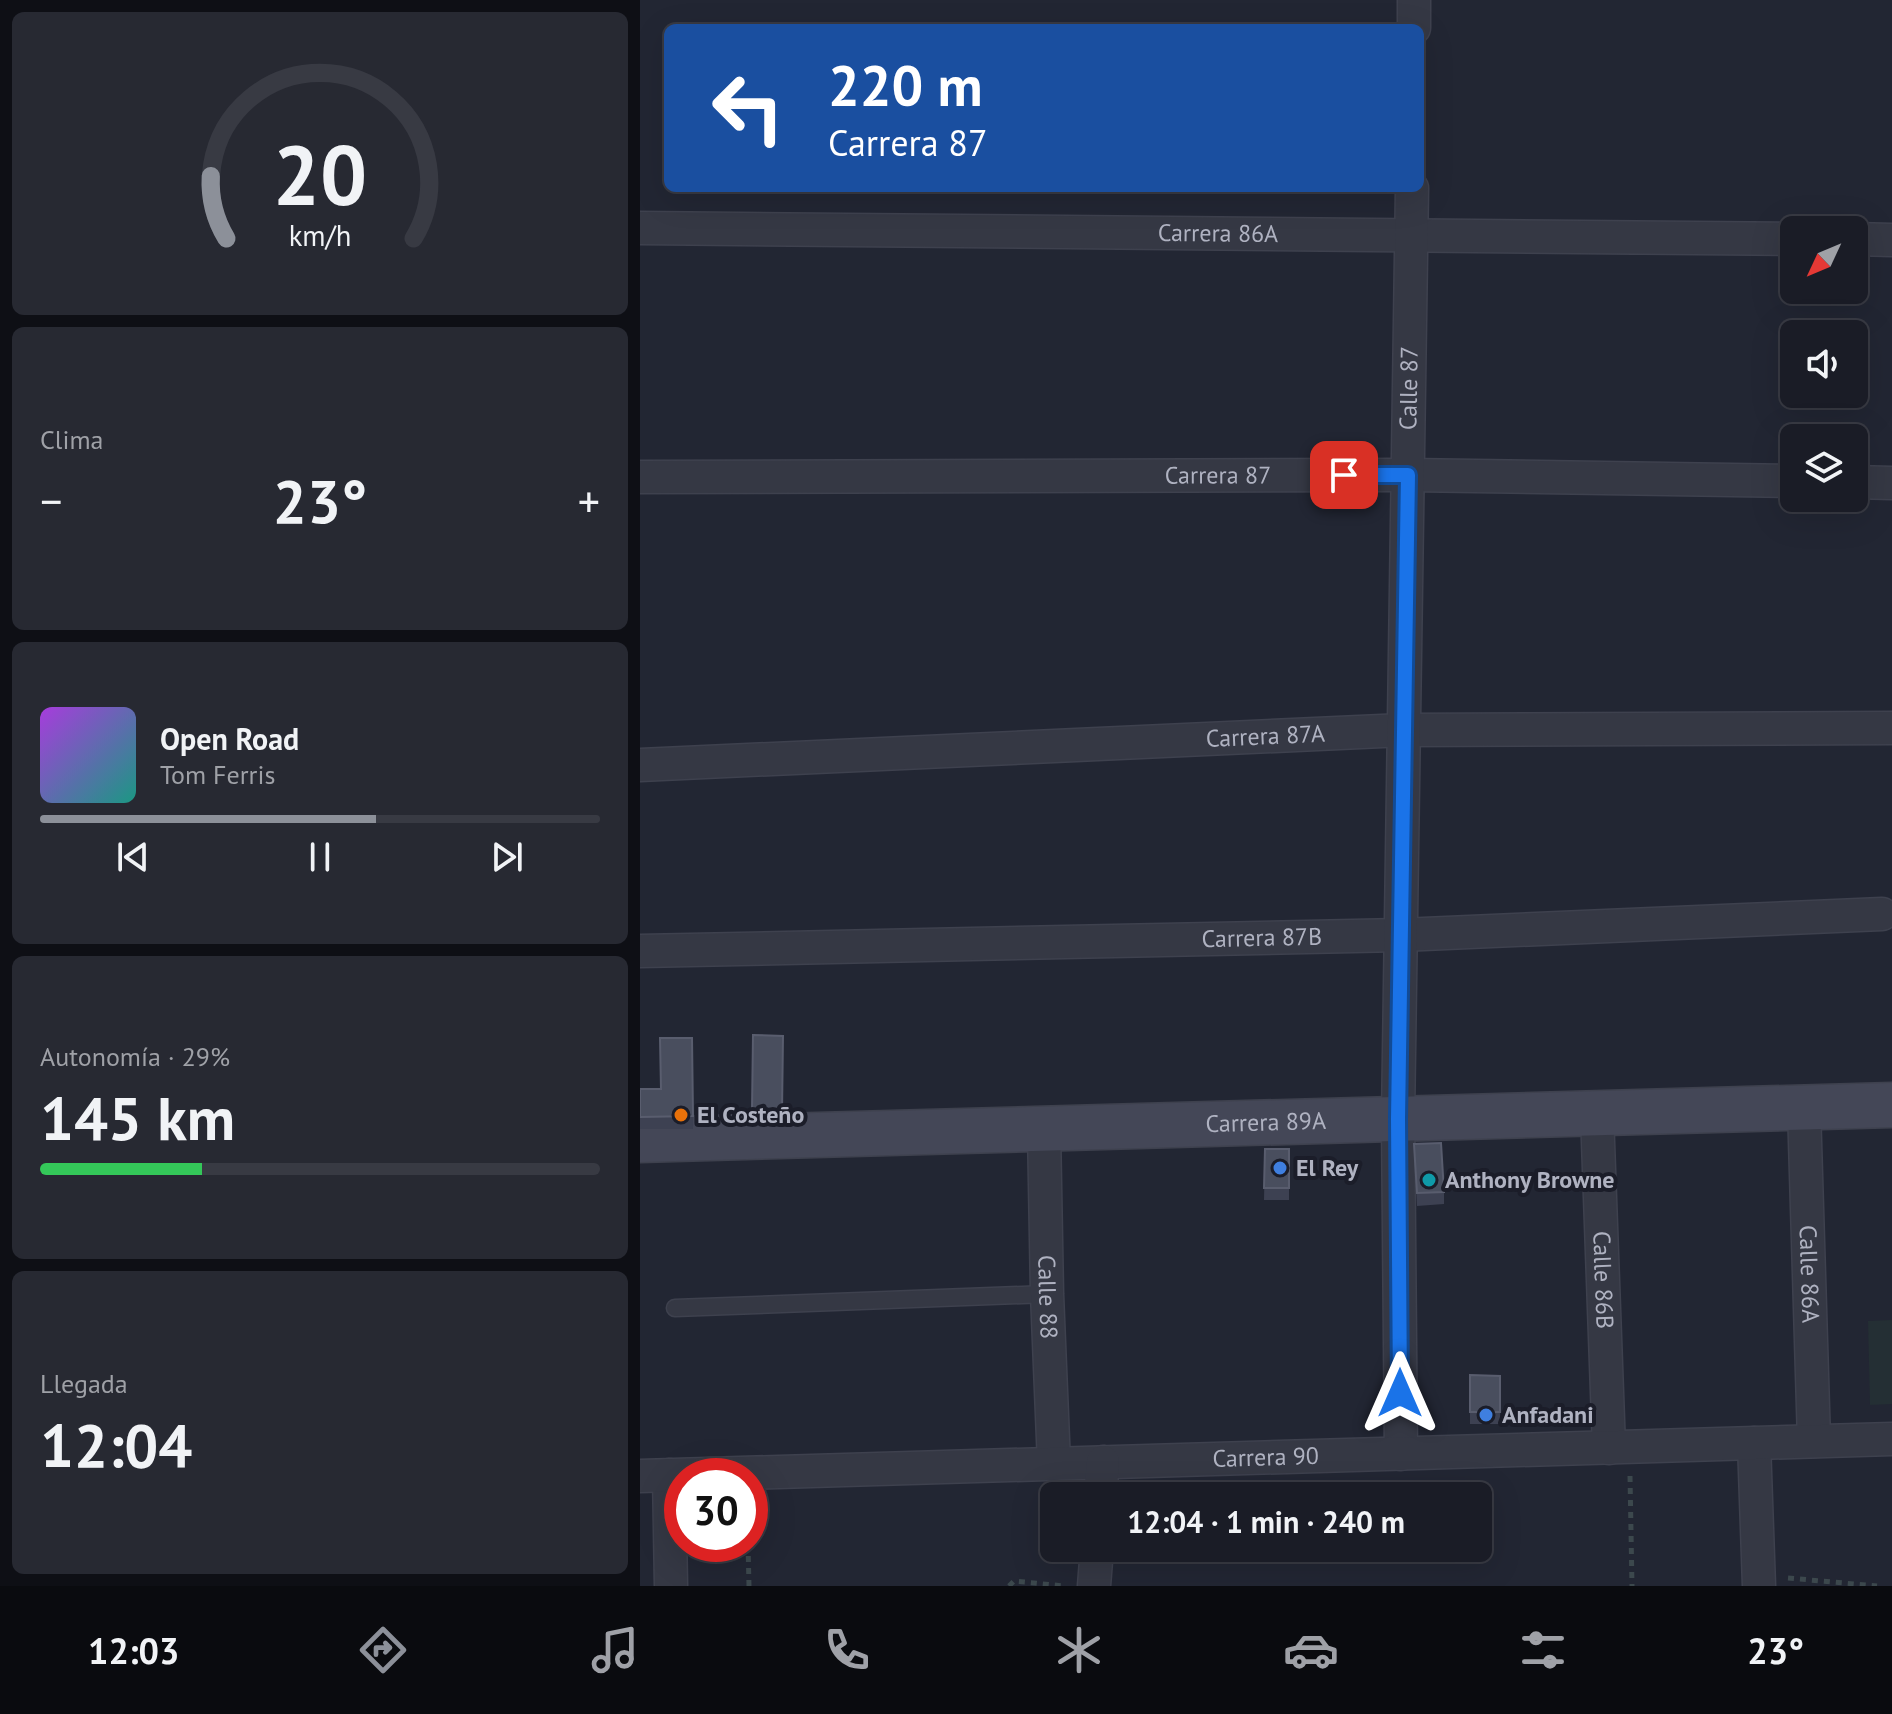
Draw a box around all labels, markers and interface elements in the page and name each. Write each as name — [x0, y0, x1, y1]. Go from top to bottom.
text: 220 m — [828, 49, 983, 121]
icon: left — [696, 56, 800, 160]
text: Carrera 87 — [828, 119, 988, 166]
text: 20 — [273, 120, 367, 228]
north arrow — [1780, 216, 1868, 304]
map controls — [1780, 216, 1868, 512]
street label: Carrera 86A — [1158, 217, 1278, 249]
text: km/h — [289, 218, 351, 255]
button: sound — [1780, 320, 1868, 408]
street label: Calle 87 — [1392, 346, 1425, 430]
text: Clima — [40, 423, 103, 456]
button: layers — [1780, 424, 1868, 512]
pin — [1310, 441, 1378, 509]
icon: arrive — [1322, 453, 1366, 497]
street label: Carrera 87 — [1165, 459, 1271, 491]
text: 23° — [273, 462, 367, 540]
text: − — [40, 472, 62, 529]
text: + — [578, 472, 600, 529]
street label: Carrera 87A — [1205, 718, 1326, 754]
text: Open Road — [160, 719, 299, 758]
text: Tom Ferris — [160, 758, 275, 791]
icon: previous — [111, 835, 155, 879]
icon: pause — [298, 835, 342, 879]
icon: next — [485, 835, 529, 879]
street label: Carrera 87B — [1201, 921, 1322, 954]
text: Autonomía · 29% — [40, 1040, 230, 1073]
text: 145 km — [40, 1079, 235, 1157]
place label: El Costeño — [697, 1099, 804, 1130]
street label: Carrera 89A — [1205, 1105, 1326, 1139]
marker: El Costeño — [672, 1106, 690, 1124]
place label: El Rey — [1296, 1152, 1359, 1183]
marker: El Rey — [1271, 1159, 1289, 1177]
place label: Anthony Browne — [1445, 1164, 1615, 1195]
marker: Anthony Browne — [1420, 1171, 1438, 1189]
street label: Calle 86A — [1793, 1224, 1826, 1323]
street label: Calle 86B — [1586, 1230, 1621, 1329]
street label: Calle 88 — [1031, 1255, 1065, 1340]
position arrow — [1358, 1351, 1442, 1435]
text: Llegada — [40, 1367, 128, 1400]
place label: Anfadani — [1502, 1399, 1594, 1430]
text: 12:04 — [40, 1406, 192, 1484]
marker: Anfadani — [1477, 1406, 1495, 1424]
street label: Carrera 90 — [1212, 1440, 1319, 1474]
speed limit sign: 30 — [664, 1458, 768, 1562]
text: 12:04 · 1 min · 240 m — [1127, 1502, 1405, 1541]
icon: directions — [355, 1622, 411, 1678]
icon: music — [587, 1622, 643, 1678]
icon: phone — [819, 1622, 875, 1678]
icon: climate — [1051, 1622, 1107, 1678]
icon: car — [1283, 1622, 1339, 1678]
icon: filters — [1515, 1622, 1571, 1678]
text: 12:03 — [88, 1627, 179, 1674]
text: 23° — [1747, 1627, 1804, 1674]

